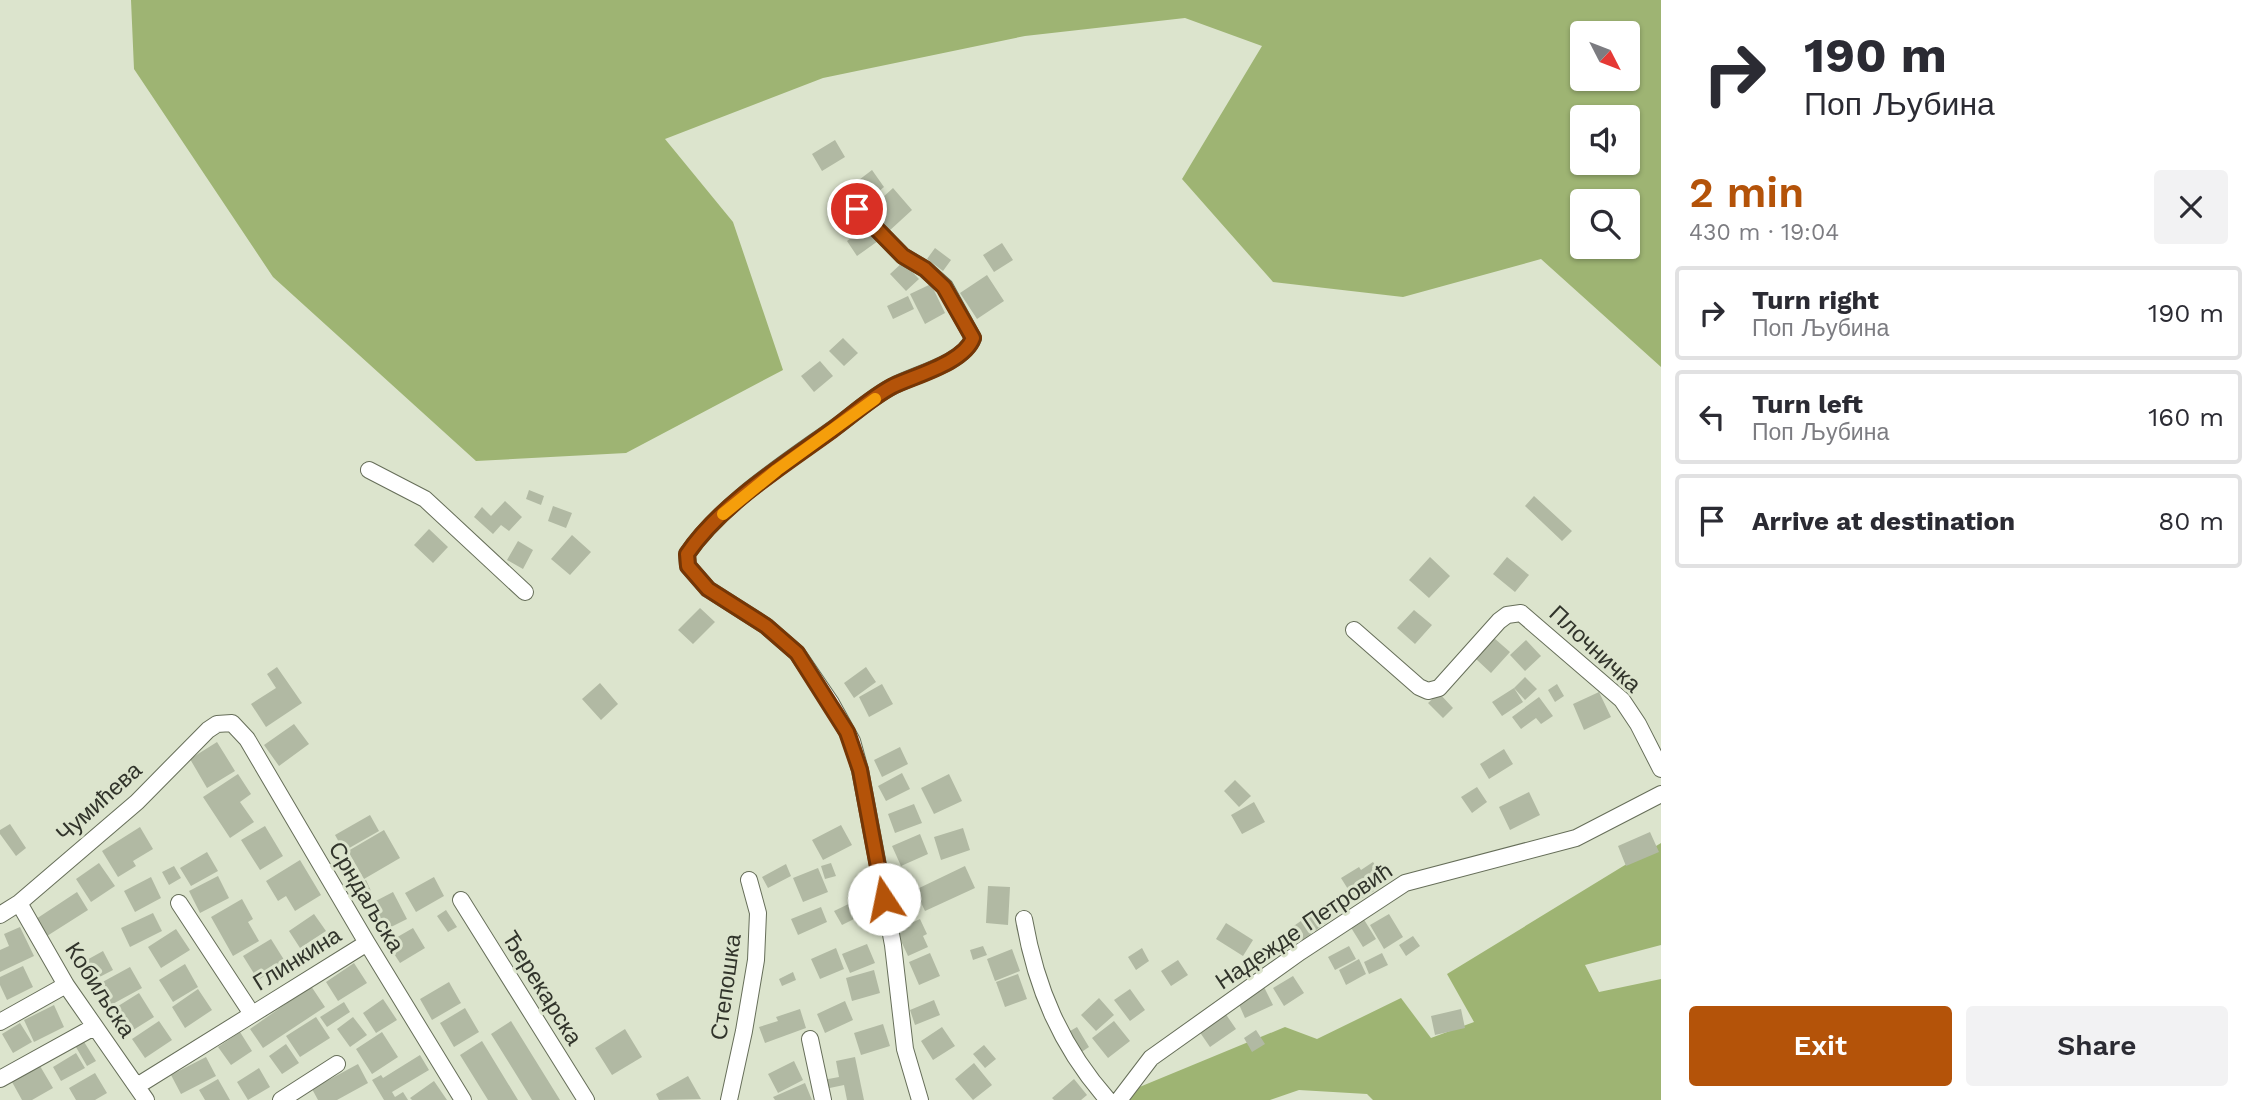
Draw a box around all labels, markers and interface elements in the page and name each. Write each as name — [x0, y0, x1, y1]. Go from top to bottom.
north arrow — [1570, 21, 1640, 91]
map controls — [1570, 21, 1640, 259]
text: 190 m — [1804, 26, 1947, 84]
icon: right — [1689, 28, 1780, 119]
text: Поп Љубина — [1804, 85, 1995, 123]
button: sound — [1570, 105, 1640, 175]
text: 2 min — [1689, 168, 1804, 217]
button: close — [2154, 170, 2228, 244]
pin — [827, 179, 887, 239]
button: search — [1570, 189, 1640, 259]
icon: arrive — [838, 190, 876, 228]
text: 430 m · 19:04 — [1689, 219, 1839, 246]
text: Turn right — [1752, 285, 1879, 315]
icon: right — [1693, 294, 1731, 332]
text: 190 m — [2148, 298, 2224, 328]
text: Поп Љубина — [1752, 315, 1889, 342]
text: Turn left — [1752, 389, 1863, 419]
icon: left — [1693, 398, 1731, 436]
text: 160 m — [2148, 402, 2224, 432]
text: Поп Љубина — [1752, 419, 1889, 446]
icon: arrive — [1693, 502, 1731, 540]
text: Arrive at destination — [1752, 506, 2015, 536]
text: 80 m — [2158, 506, 2224, 536]
street label: Плочничка — [1544, 600, 1647, 698]
street label: Чумићева — [51, 757, 147, 847]
street label: Срндаљска — [322, 837, 410, 957]
street label: Надежде Петровић — [1211, 857, 1397, 995]
position arrow — [847, 862, 921, 936]
street label: Глинкина — [248, 921, 346, 997]
street label: Ђерекарска — [496, 926, 588, 1050]
street label: Степошка — [705, 932, 747, 1042]
street label: Кобиљска — [59, 937, 141, 1043]
button: Exit — [1689, 1006, 1952, 1086]
button: Share — [1966, 1006, 2228, 1086]

